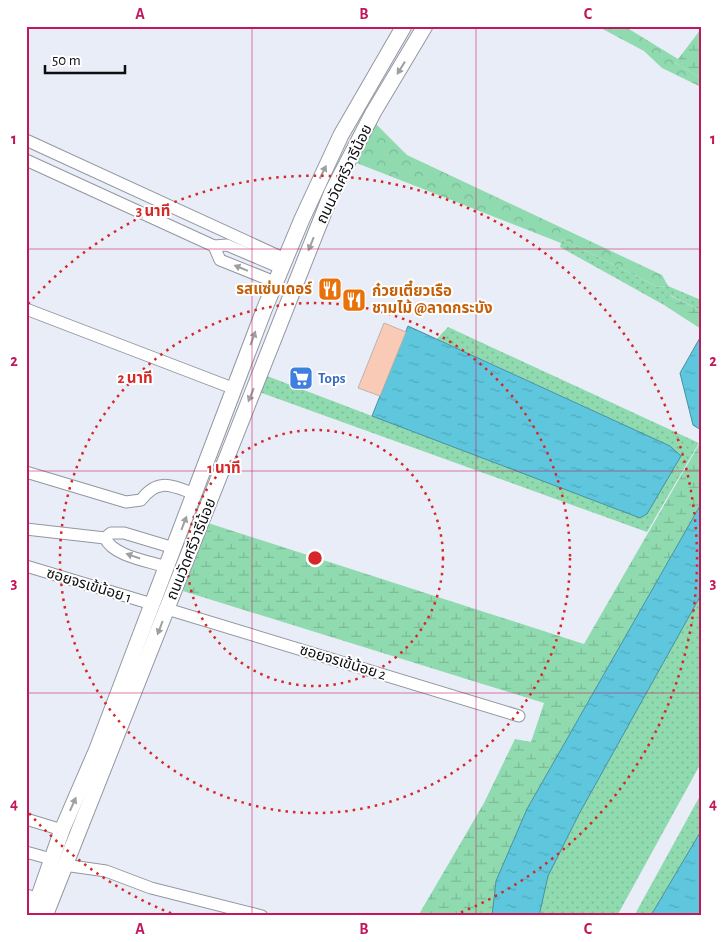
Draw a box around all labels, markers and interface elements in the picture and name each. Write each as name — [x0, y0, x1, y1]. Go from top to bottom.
text: A — [135, 6, 145, 22]
text: B — [359, 6, 369, 22]
text: C — [584, 6, 593, 22]
scale bar — [45, 42, 125, 74]
text: 50 m — [52, 53, 81, 68]
one-way arrow — [396, 62, 406, 75]
street label: ถนนวัดศรีวารีน้อย — [313, 122, 375, 226]
text: 1 — [11, 131, 17, 147]
text: 1 — [710, 131, 716, 147]
one-way arrow — [319, 165, 327, 179]
text: 3 นาที — [136, 203, 170, 219]
one-way arrow — [307, 237, 315, 251]
one-way arrow — [233, 264, 248, 272]
restaurant icon: รสแซ่บเดอร์ — [317, 276, 343, 302]
place label: รสแซ่บเดอร์ — [236, 280, 312, 297]
place label: ก๋วยเตี๋ยวเรือ ชามไม้ @ลาดกระบัง — [372, 280, 493, 316]
restaurant icon: ก๋วยเตี๋ยวเรือ ชามไม้ @ลาดกระบัง — [341, 287, 367, 313]
one-way arrow — [249, 330, 257, 345]
text: 2 — [10, 353, 18, 369]
text: 2 — [709, 353, 717, 369]
supermarket icon: Tops — [288, 365, 314, 391]
text: 2 นาที — [117, 370, 153, 386]
place label: Tops — [318, 371, 346, 386]
one-way arrow — [247, 388, 255, 403]
text: 1 นาที — [207, 460, 241, 476]
street label: ถนนวัดศรีวารีน้อย — [163, 496, 219, 602]
one-way arrow — [180, 515, 188, 530]
centre of rings — [306, 549, 324, 567]
one-way arrow — [125, 552, 140, 560]
street label: ซอยจรเข้น้อย 1 — [45, 564, 133, 606]
text: 3 — [11, 575, 18, 591]
text: 3 — [710, 575, 717, 591]
one-way arrow — [156, 620, 163, 635]
street label: ซอยจรเข้น้อย 2 — [298, 641, 388, 683]
text: 4 — [10, 796, 18, 812]
text: 4 — [709, 796, 717, 812]
one-way arrow — [69, 797, 77, 811]
text: A — [135, 921, 145, 937]
text: B — [359, 921, 369, 937]
text: C — [584, 921, 593, 937]

